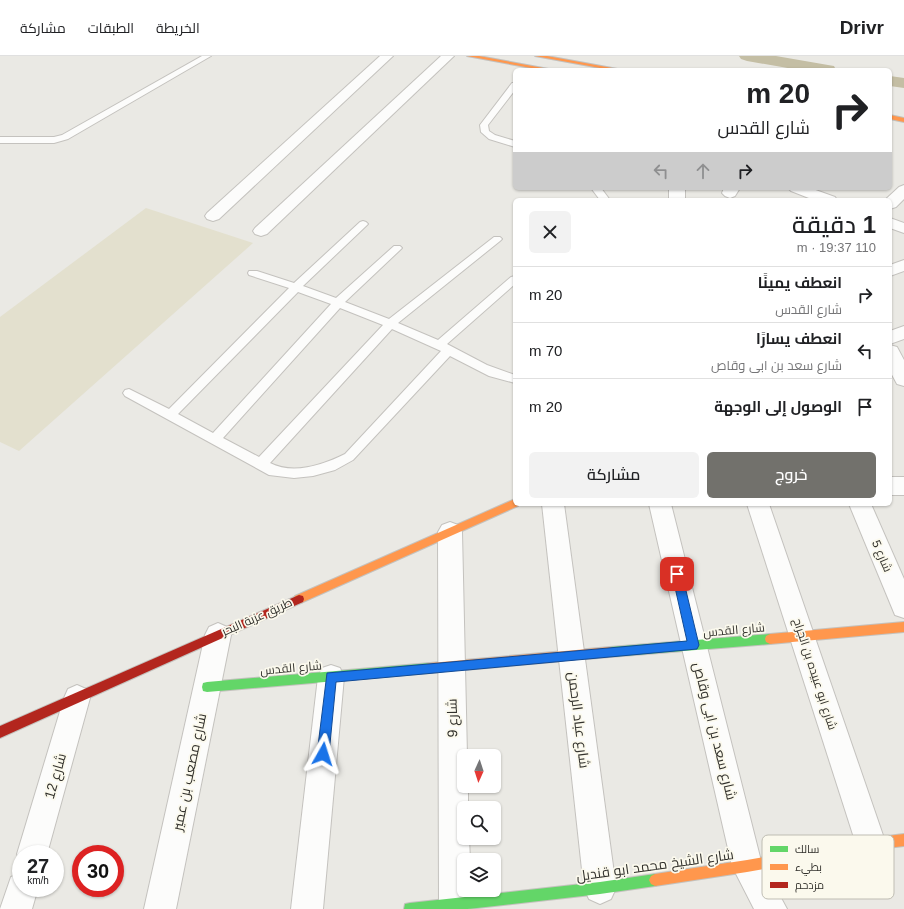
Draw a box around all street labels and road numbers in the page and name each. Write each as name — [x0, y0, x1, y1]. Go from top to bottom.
street label: شارع 5 — [868, 538, 895, 574]
street label: طريق عزبة البحر — [219, 595, 295, 639]
street label: شارع ابو عبيده بن الجراح — [789, 616, 840, 732]
street label: شارع القدس — [703, 620, 766, 641]
street label: شارع القدس — [260, 658, 323, 679]
street label: شارع سعد بن ابى وقاص — [689, 661, 740, 802]
street label: شارع عباد الرحمن — [564, 671, 593, 769]
street label: شارع 9 — [444, 698, 461, 738]
street label: شارع مصعب بن عمير — [169, 712, 210, 833]
street label: شارع 12 — [41, 751, 70, 801]
street label: شارع الشيخ محمد ابو قنديل — [575, 846, 735, 885]

